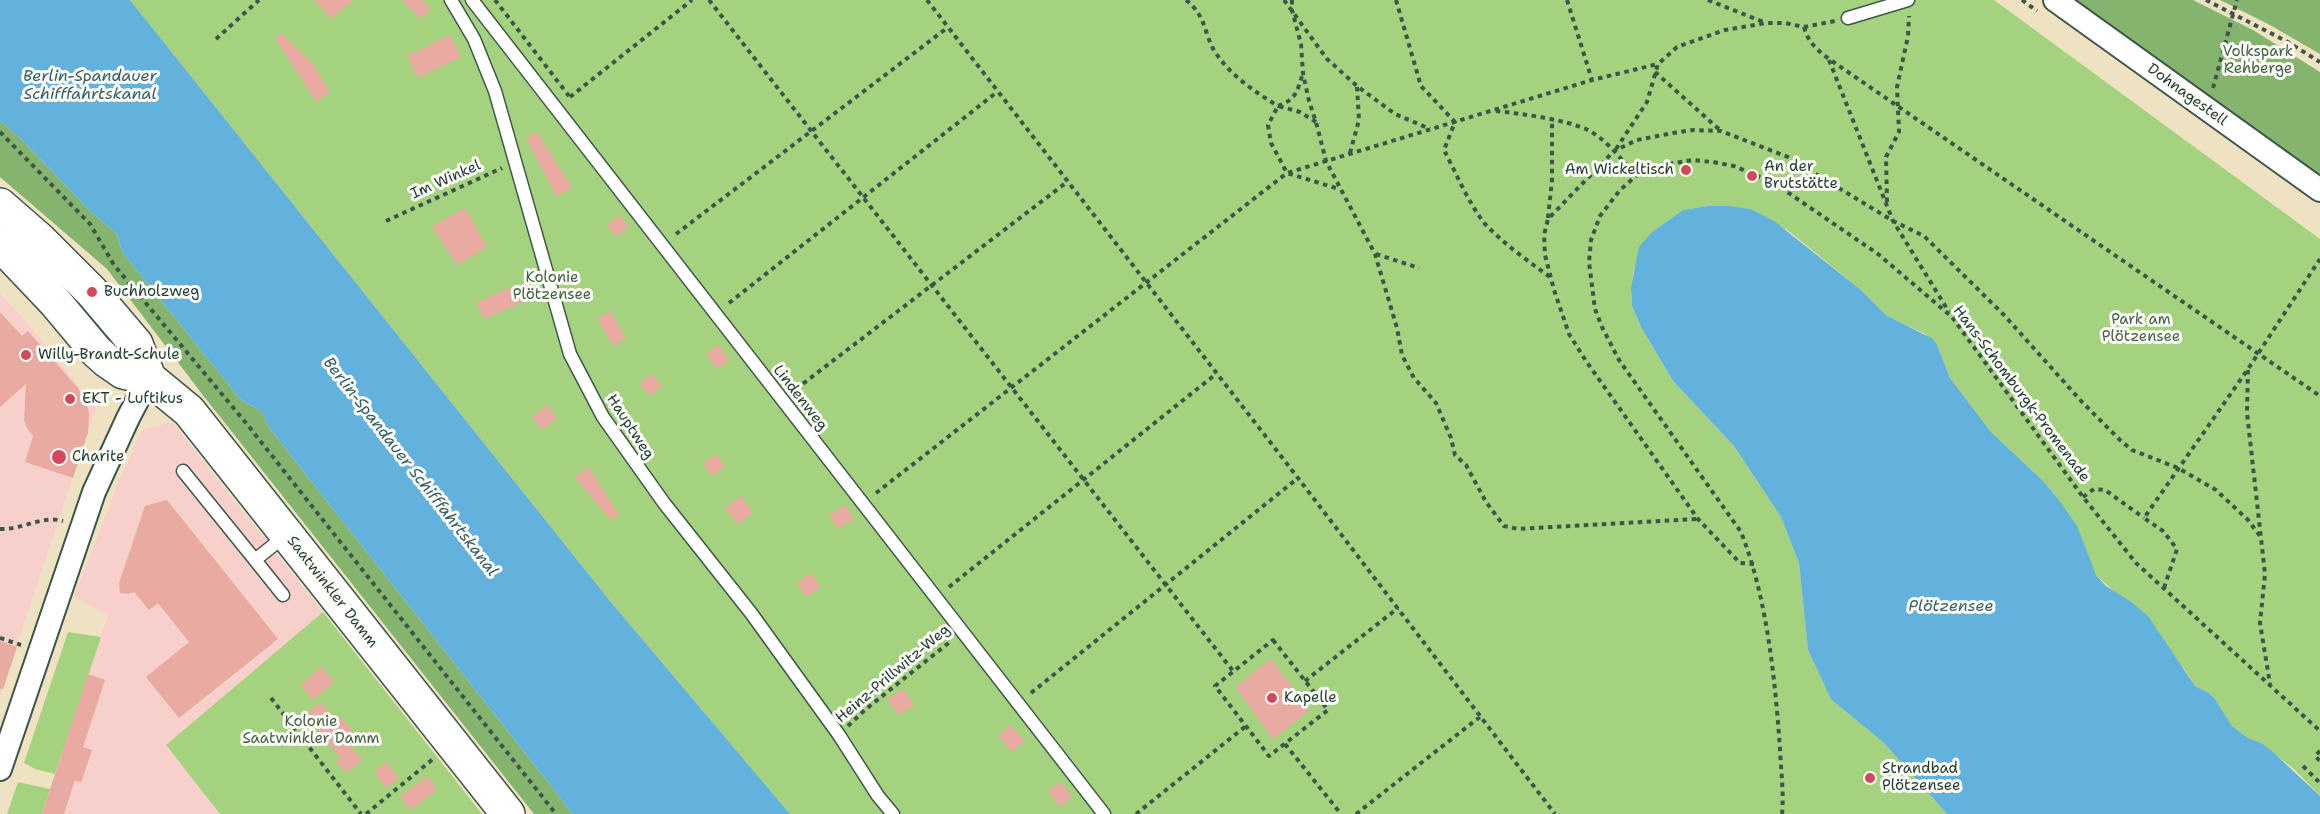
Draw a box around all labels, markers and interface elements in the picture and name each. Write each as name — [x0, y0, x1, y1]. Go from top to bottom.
park label: Volkspark Rehberge — [2223, 43, 2293, 78]
street label: Dohnagestell — [2144, 60, 2230, 130]
water label: Berlin-Spandauer Schifffahrtskanal — [23, 67, 157, 105]
street label: Im Winkel — [408, 157, 484, 203]
place label: An der Brutstätte — [1764, 158, 1838, 193]
place label: Am Wickeltisch — [1565, 161, 1674, 179]
marker: Am Wickeltisch — [1679, 163, 1693, 177]
marker: An der Brutstätte — [1745, 169, 1759, 183]
park label: Kolonie Plötzensee — [513, 269, 591, 304]
place label: Buchholzweg — [104, 283, 200, 301]
marker: Buchholzweg — [85, 285, 99, 299]
street label: Hans-Schomburgk-Promenade — [1949, 302, 2093, 486]
park label: Park am Plötzensee — [2102, 311, 2180, 346]
place label: Willy-Brandt-Schule — [38, 346, 180, 364]
marker: Willy-Brandt-Schule — [19, 348, 33, 362]
water label: Berlin-Spandauer Schifffahrtskanal — [319, 354, 501, 580]
street label: Lindenweg — [769, 362, 831, 434]
place label: EKT - Luftikus — [82, 390, 183, 408]
street label: Hauptweg — [602, 391, 658, 463]
marker: EKT - Luftikus — [63, 392, 77, 406]
marker: Charite — [50, 448, 68, 466]
place label: Charite — [72, 448, 125, 466]
street label: Saatwinkler Damm — [283, 532, 381, 652]
water label: Plötzensee — [1909, 597, 1993, 617]
street label: Heinz-Prillwitz-Weg — [832, 621, 954, 727]
place label: Kapelle — [1284, 689, 1337, 707]
marker: Kapelle — [1265, 691, 1279, 705]
park label: Kolonie Saatwinkler Damm — [242, 713, 380, 748]
place label: Strandbad Plötzensee — [1882, 760, 1961, 795]
marker: Strandbad Plötzensee — [1863, 771, 1877, 785]

